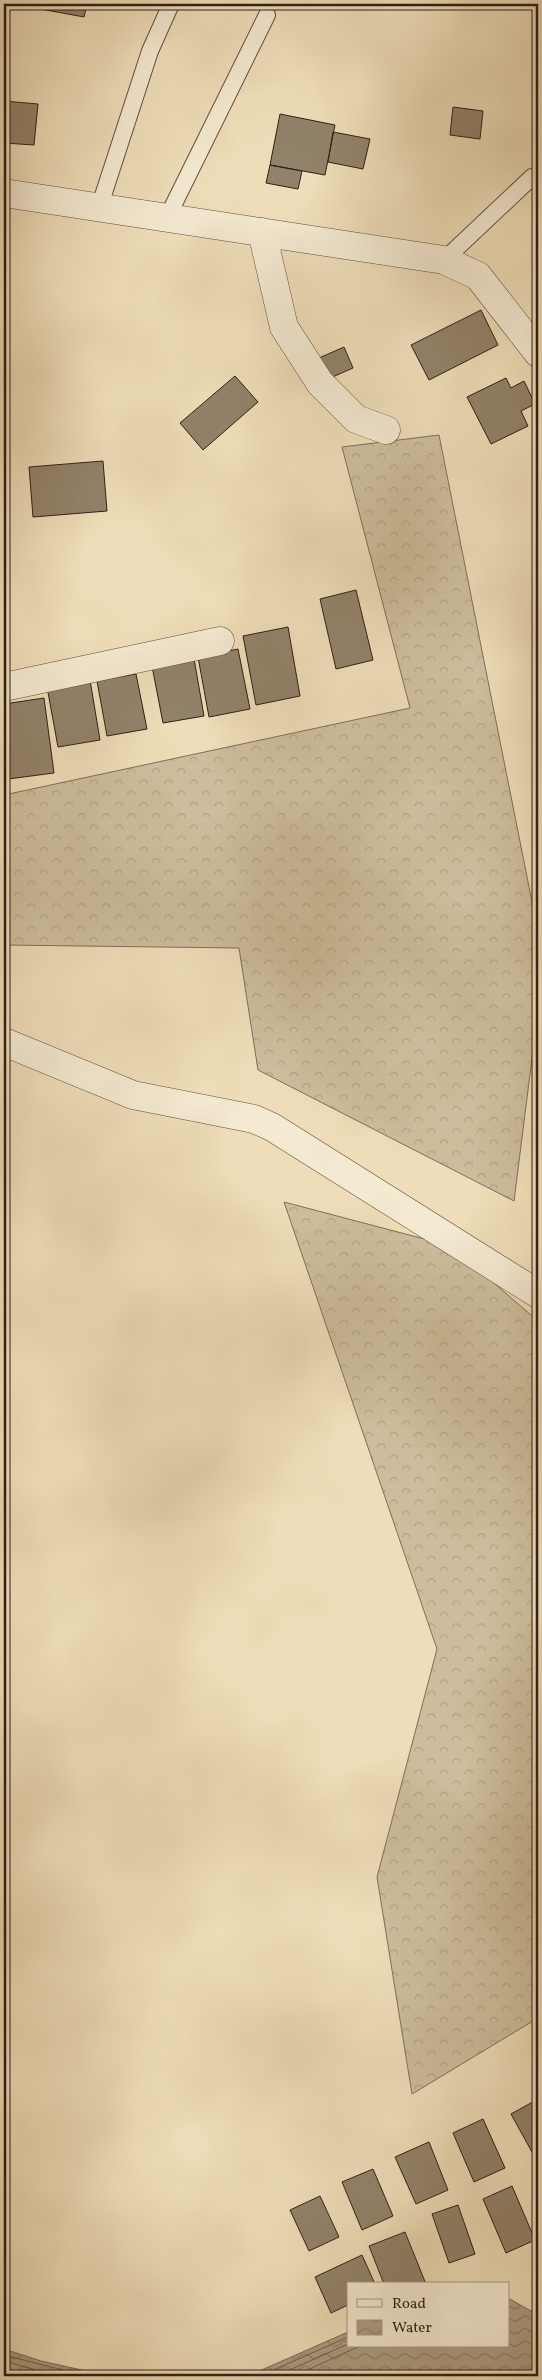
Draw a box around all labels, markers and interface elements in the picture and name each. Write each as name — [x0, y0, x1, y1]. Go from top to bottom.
legend — [347, 2282, 510, 2348]
text: Road — [392, 2294, 426, 2315]
text: Water — [392, 2318, 432, 2339]

